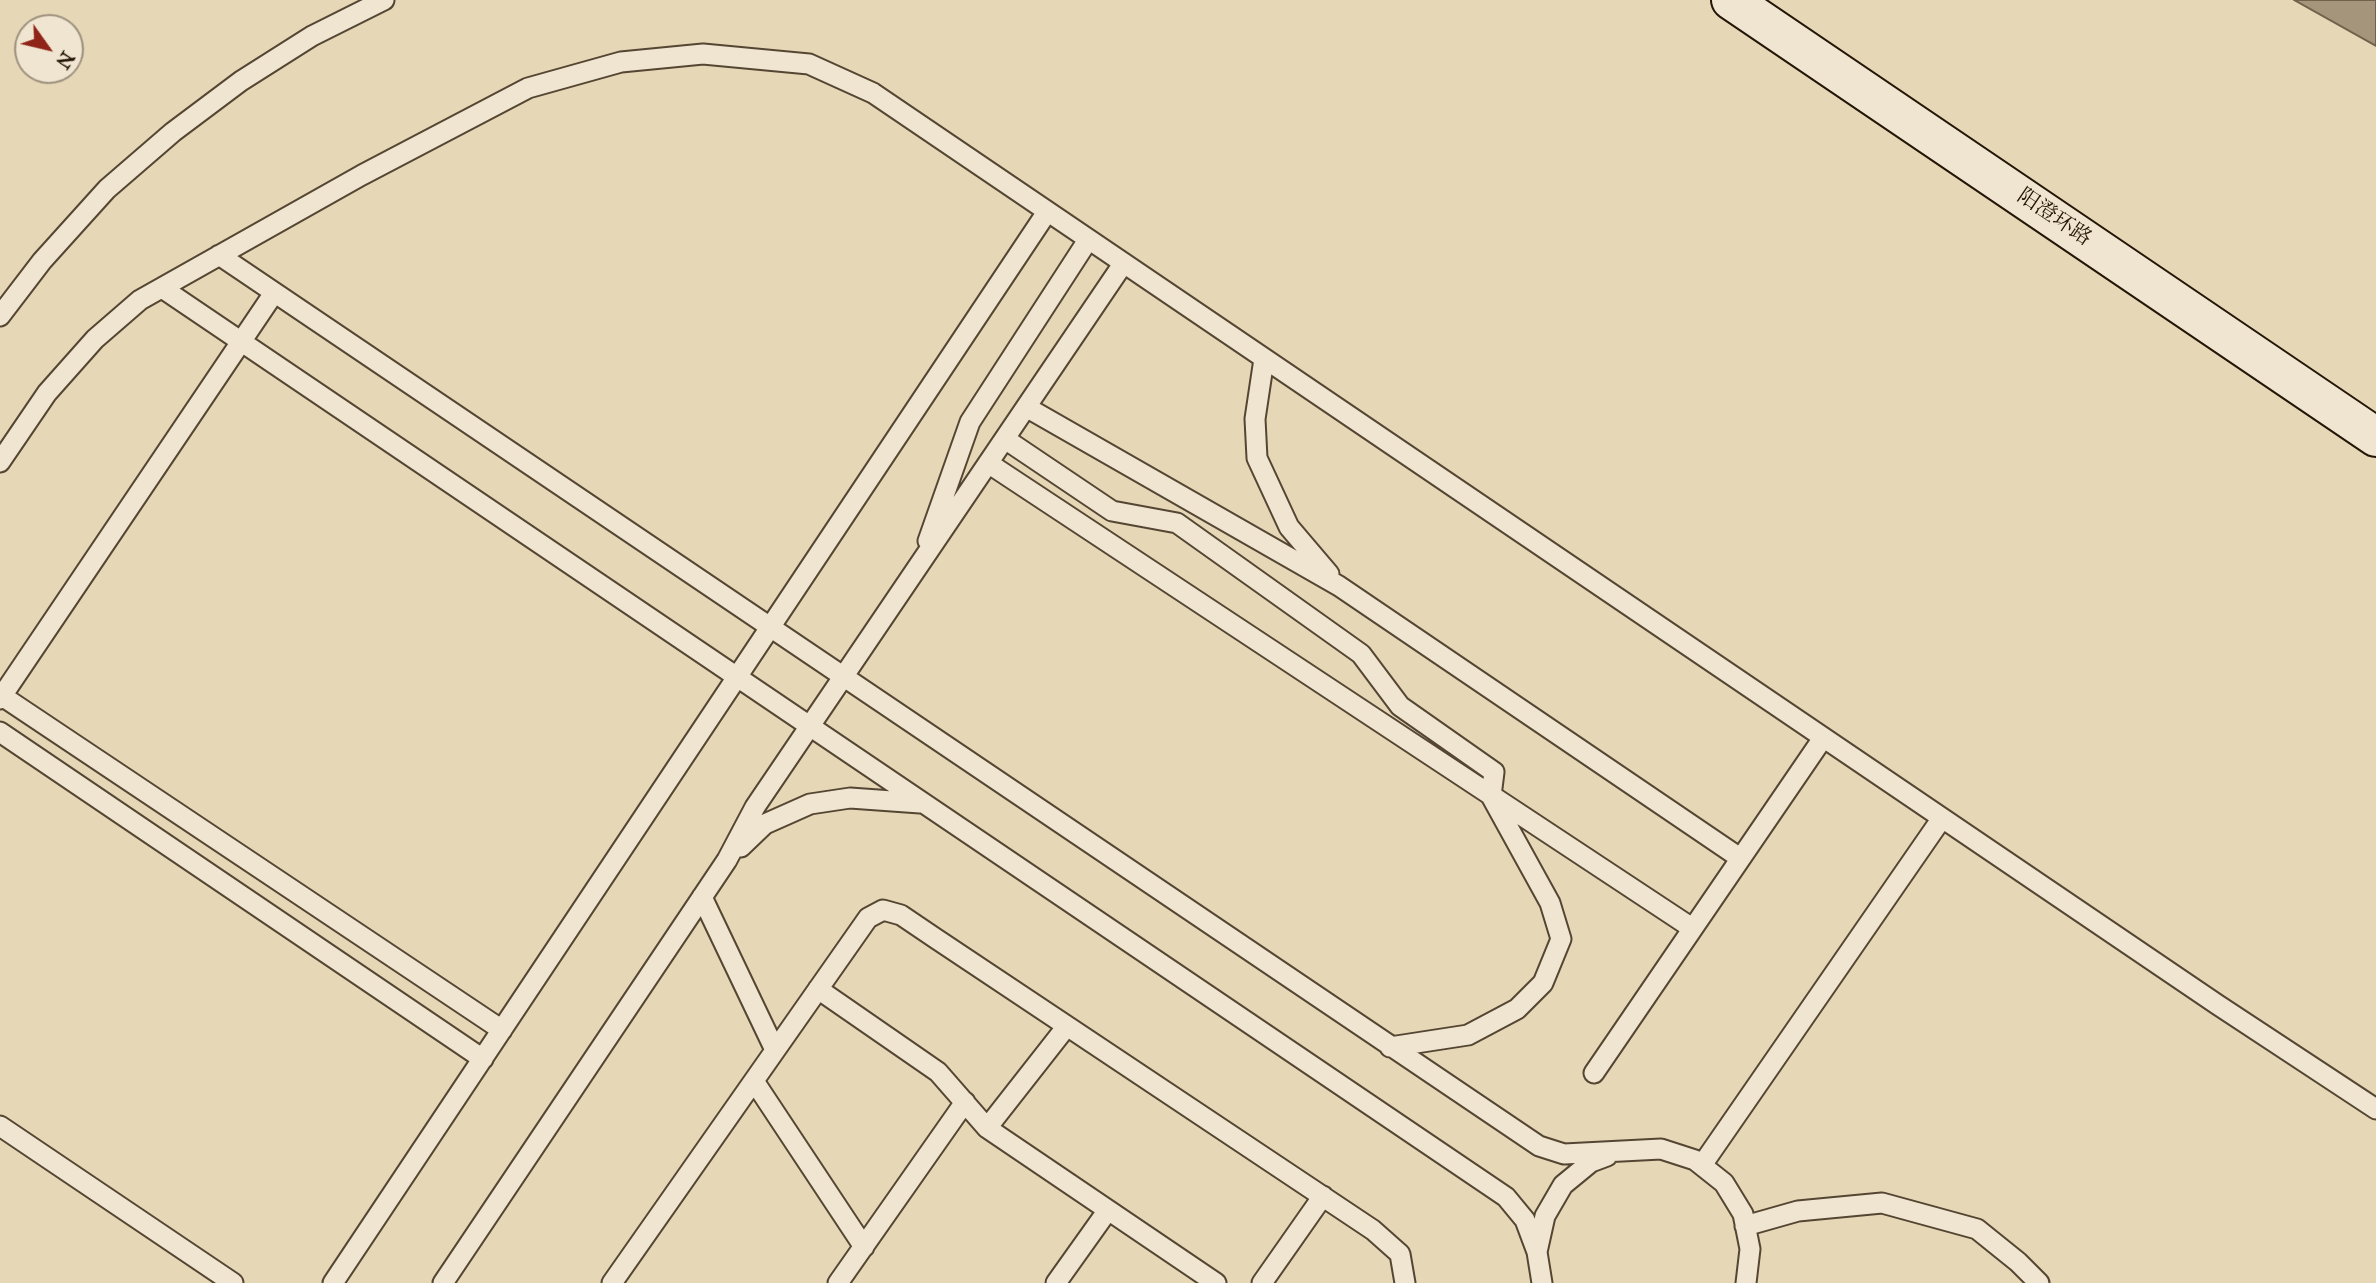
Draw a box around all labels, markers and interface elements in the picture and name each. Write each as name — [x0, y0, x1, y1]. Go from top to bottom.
north arrow — [14, 14, 84, 84]
text: N — [51, 47, 79, 73]
street label: 阳澄环路 — [2012, 184, 2096, 252]

